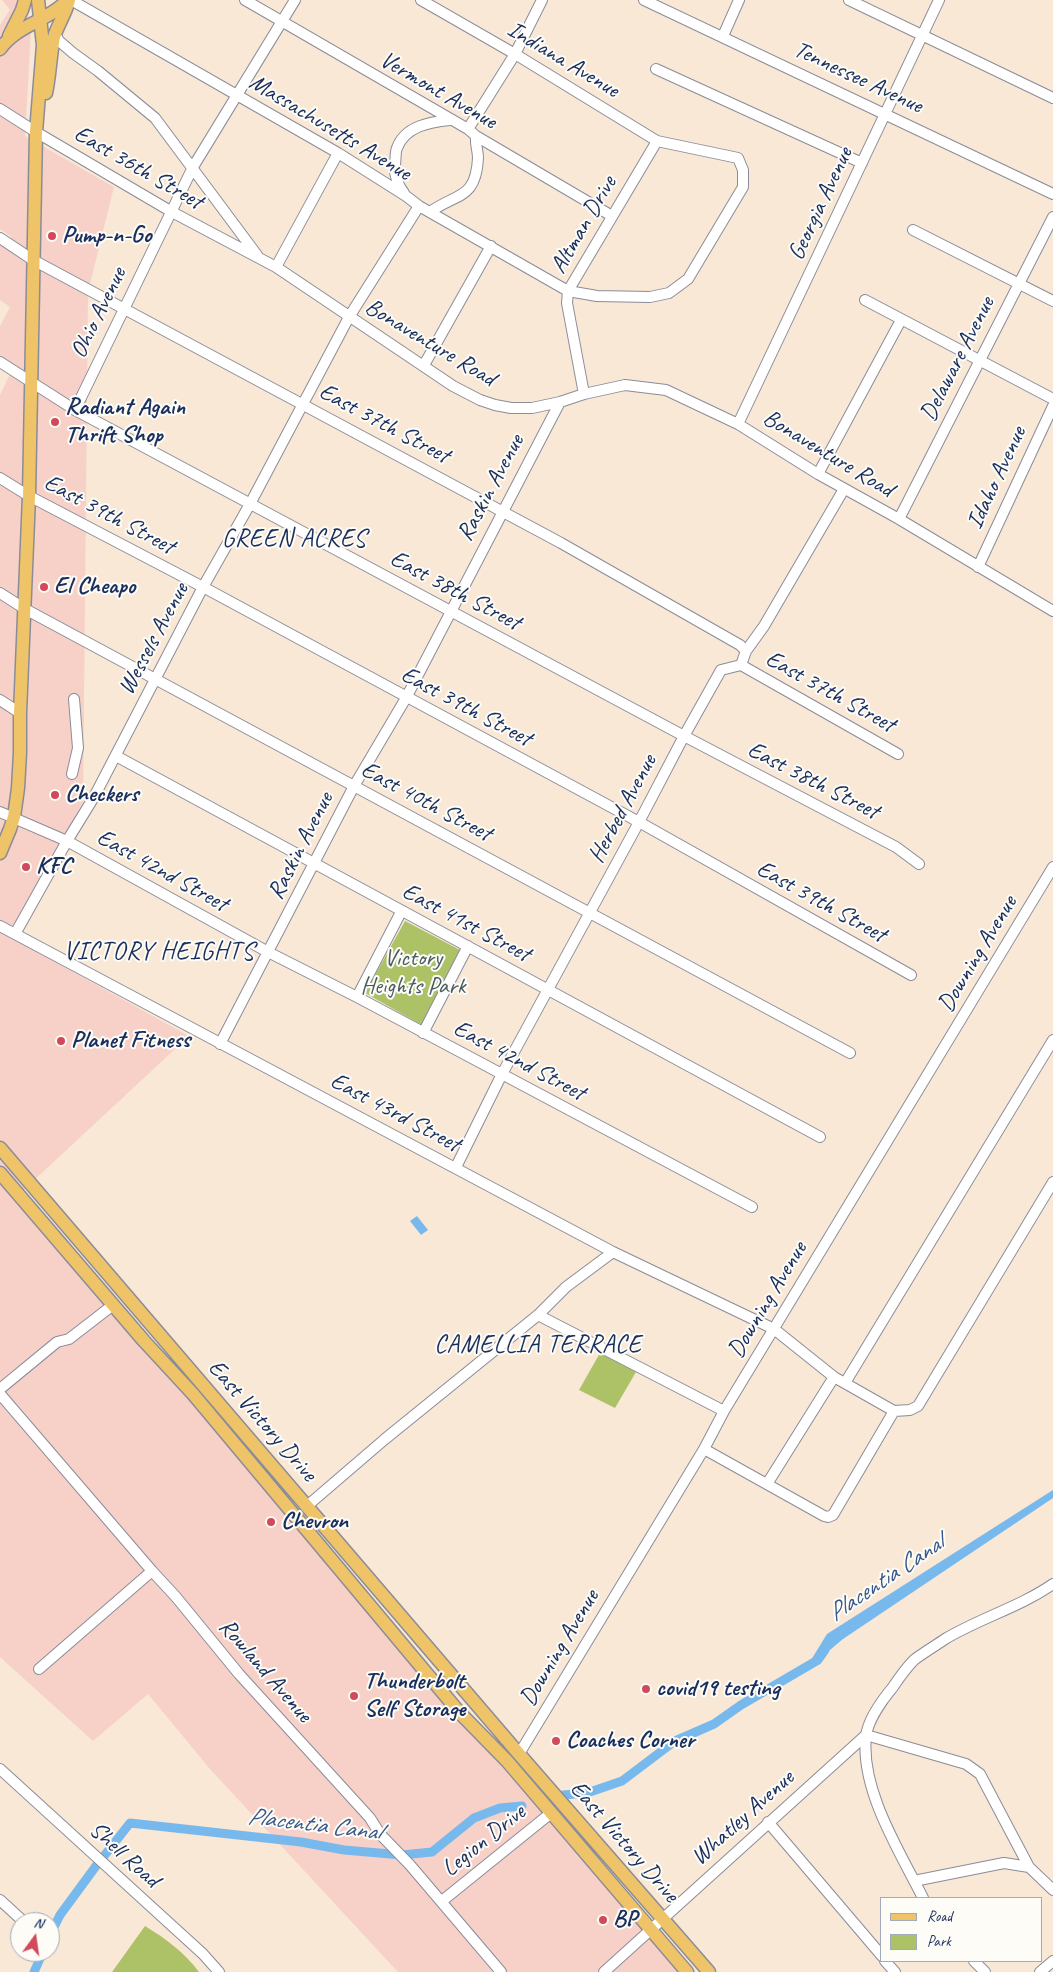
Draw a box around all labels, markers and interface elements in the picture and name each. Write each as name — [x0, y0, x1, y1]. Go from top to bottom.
street label: Indiana Avenue — [502, 15, 624, 105]
street label: Tennessee Avenue — [789, 36, 927, 120]
street label: Vermont Avenue — [374, 46, 502, 136]
street label: Massachusetts Avenue — [244, 68, 416, 188]
street label: East 36th Street — [69, 120, 207, 216]
street label: Georgia Avenue — [782, 143, 860, 265]
street label: Altman Drive — [545, 171, 623, 279]
place label: Pump-n-Go — [62, 222, 151, 250]
marker: Pump-n-Go — [46, 230, 58, 242]
street label: Ohio Avenue — [65, 263, 133, 363]
street label: Delaware Avenue — [914, 292, 1002, 426]
street label: Bonaventure Road — [360, 293, 500, 393]
street label: East 37th Street — [314, 378, 454, 470]
place label: Radiant Again Thrift Shop — [65, 394, 185, 450]
street label: Bonaventure Road — [758, 404, 898, 504]
marker: Radiant Again Thrift Shop — [49, 416, 61, 428]
street label: Idaho Avenue — [961, 422, 1033, 534]
street label: Raskin Avenue — [451, 430, 531, 546]
street label: East 39th Street — [39, 469, 179, 561]
district label: GREEN ACRES — [221, 524, 367, 554]
street label: East 38th Street — [385, 545, 525, 637]
place label: El Cheapo — [54, 573, 135, 601]
street label: Wessels Avenue — [112, 578, 196, 700]
marker: El Cheapo — [38, 581, 50, 593]
street label: East 37th Street — [760, 645, 900, 739]
street label: East 39th Street — [396, 661, 536, 753]
street label: East 38th Street — [742, 736, 884, 826]
street label: Herbed Avenue — [582, 750, 664, 868]
street label: East 40th Street — [356, 756, 496, 848]
place label: Checkers — [65, 781, 138, 809]
street label: Raskin Avenue — [262, 788, 340, 904]
marker: Checkers — [49, 789, 61, 801]
street label: East 42nd Street — [92, 823, 232, 919]
place label: KFC — [36, 853, 72, 881]
street label: East 39th Street — [751, 855, 891, 949]
marker: KFC — [20, 861, 32, 873]
street label: East 41st Street — [397, 877, 535, 969]
street label: Downing Avenue — [932, 891, 1024, 1017]
district label: VICTORY HEIGHTS — [61, 937, 257, 967]
park label: Victory Heights Park — [360, 945, 466, 1001]
street label: East 42nd Street — [448, 1014, 590, 1108]
place label: Planet Fitness — [71, 1027, 190, 1055]
marker: Planet Fitness — [55, 1035, 67, 1047]
street label: East 43rd Street — [325, 1067, 465, 1159]
street label: Downing Avenue — [722, 1237, 814, 1363]
district label: CAMELLIA TERRACE — [433, 1330, 643, 1360]
street label: East Victory Drive — [201, 1354, 323, 1488]
place label: Chevron — [281, 1508, 348, 1536]
marker: Chevron — [265, 1516, 277, 1528]
water label: Placentia Canal — [822, 1529, 950, 1629]
street label: Downing Avenue — [514, 1585, 606, 1711]
street label: Rowland Avenue — [212, 1613, 318, 1729]
place label: Thunderbolt Self Storage — [364, 1668, 465, 1724]
place label: covid19 testing — [656, 1675, 780, 1703]
marker: covid19 testing — [640, 1683, 652, 1695]
marker: Thunderbolt Self Storage — [348, 1690, 360, 1702]
place label: Coaches Corner — [566, 1727, 694, 1755]
marker: Coaches Corner — [550, 1735, 562, 1747]
street label: Whatley Avenue — [686, 1764, 800, 1872]
street label: East Victory Drive — [563, 1775, 685, 1909]
street label: Legion Drive — [436, 1799, 532, 1883]
water label: Placentia Canal — [246, 1802, 382, 1848]
street label: Shell Road — [83, 1816, 165, 1894]
legend — [880, 1897, 1043, 1962]
place label: BP — [613, 1906, 637, 1934]
text: Road — [927, 1907, 952, 1926]
north arrow — [10, 1912, 60, 1962]
text: N — [32, 1914, 45, 1932]
marker: BP — [597, 1914, 609, 1926]
text: Park — [927, 1932, 951, 1951]

